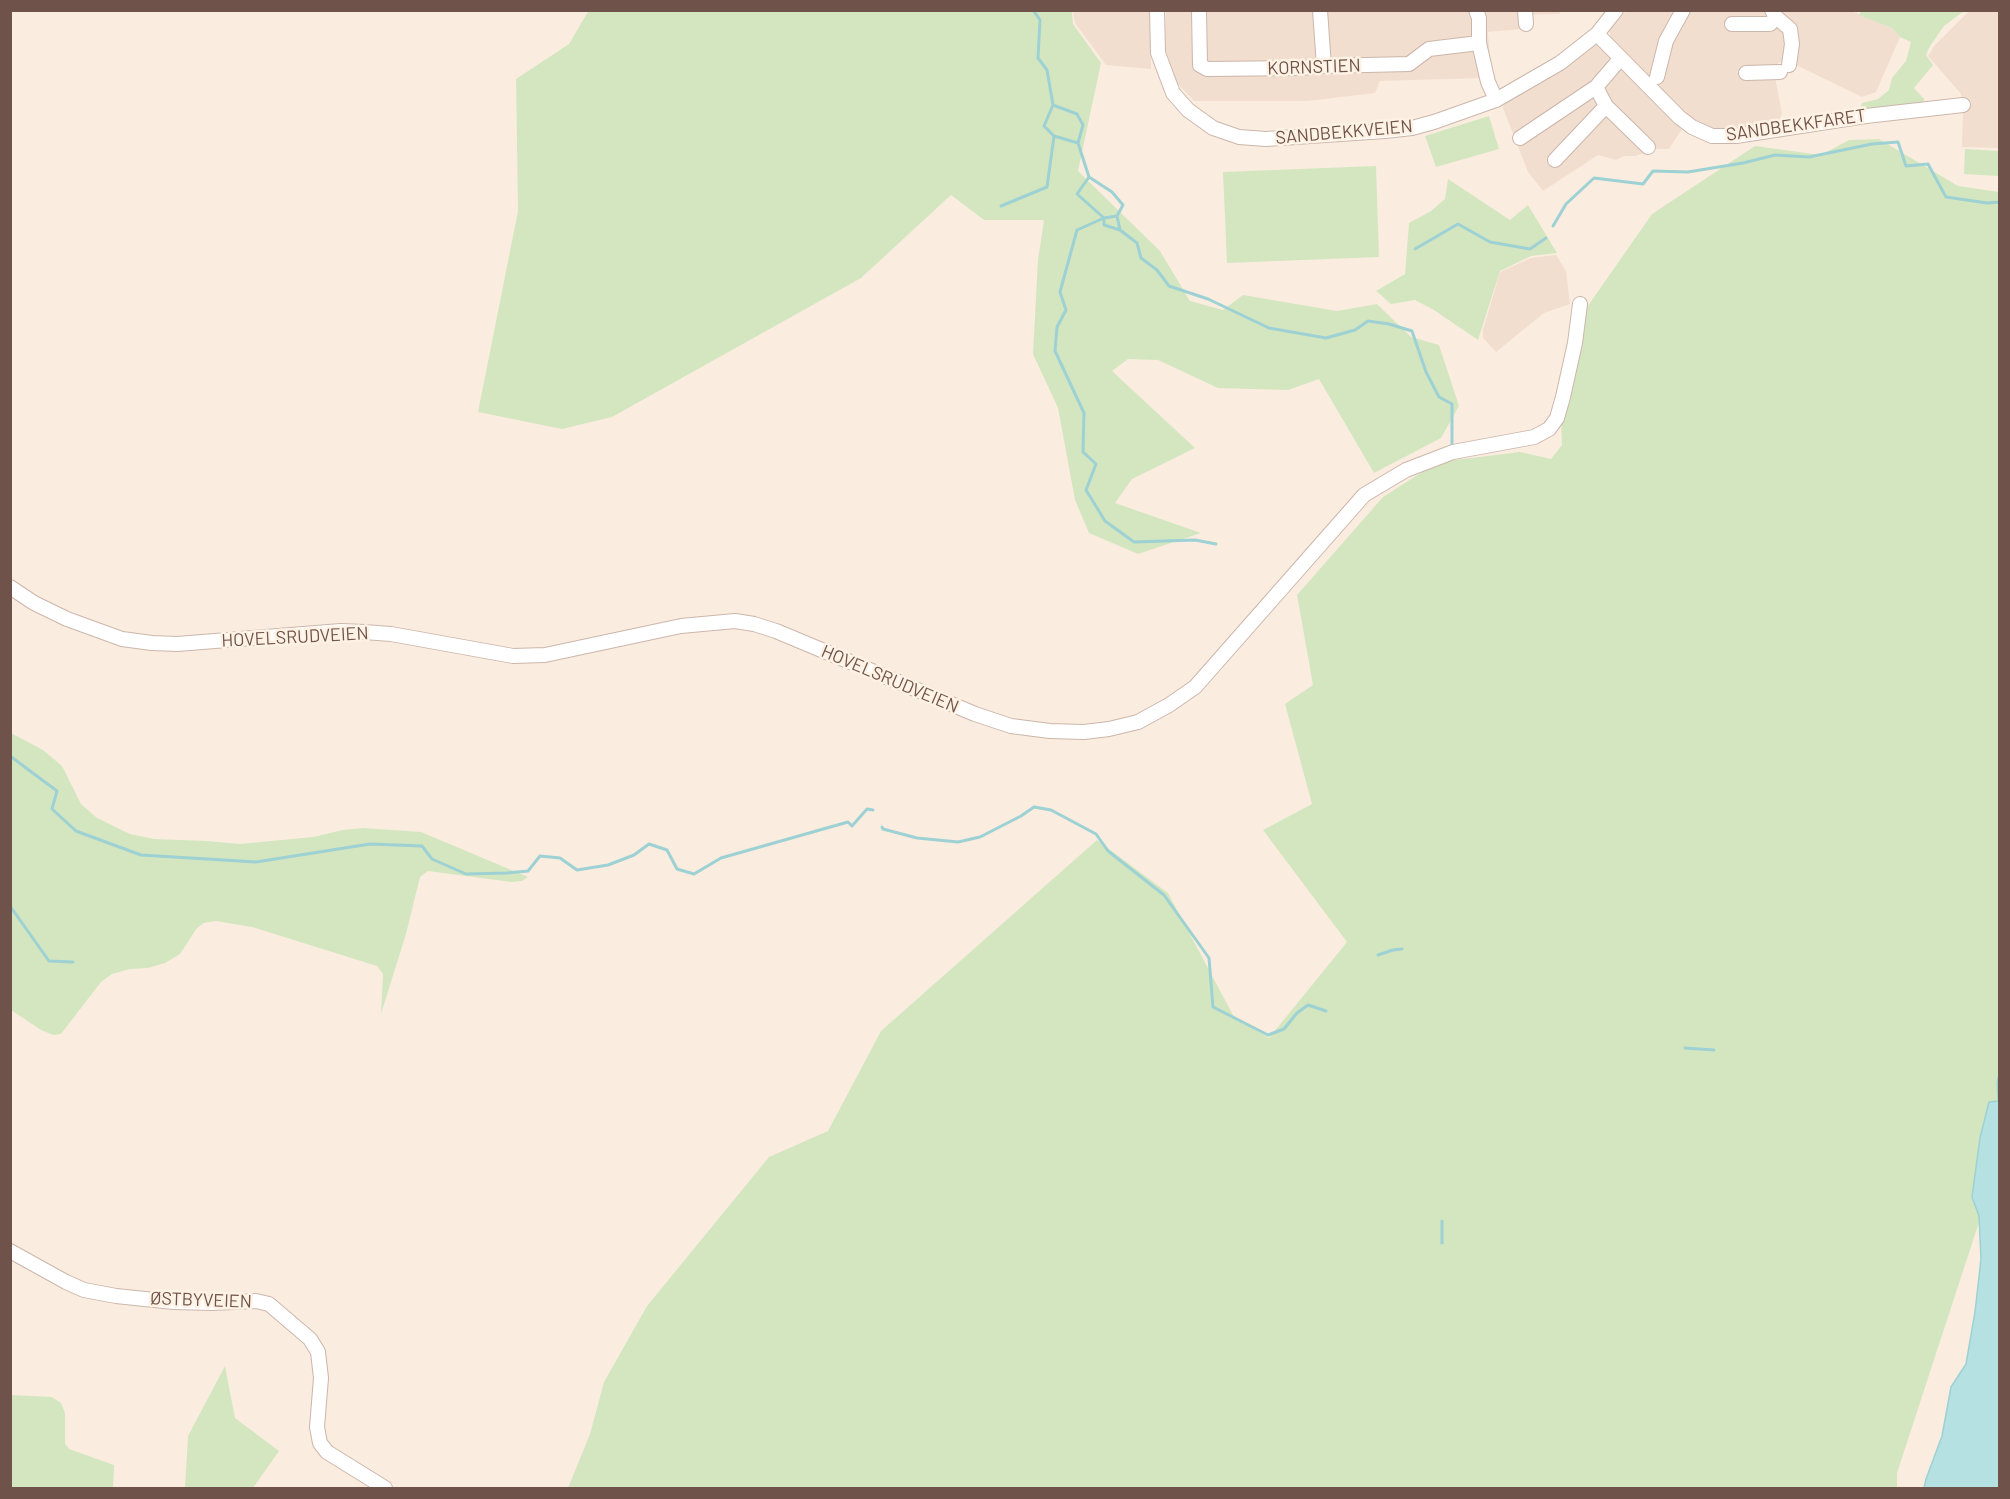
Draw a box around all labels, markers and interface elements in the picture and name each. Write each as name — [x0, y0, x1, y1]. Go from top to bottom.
street label: KORNSTIEN — [1267, 55, 1361, 79]
street label: SANDBEKKFARET — [1725, 104, 1867, 146]
street label: SANDBEKKVEIEN — [1275, 115, 1413, 149]
street label: HOVELSRUDVEIEN — [221, 622, 369, 652]
street label: HOVELSRUDVEIEN — [818, 640, 962, 718]
street label: ØSTBYVEIEN — [150, 1287, 252, 1313]

